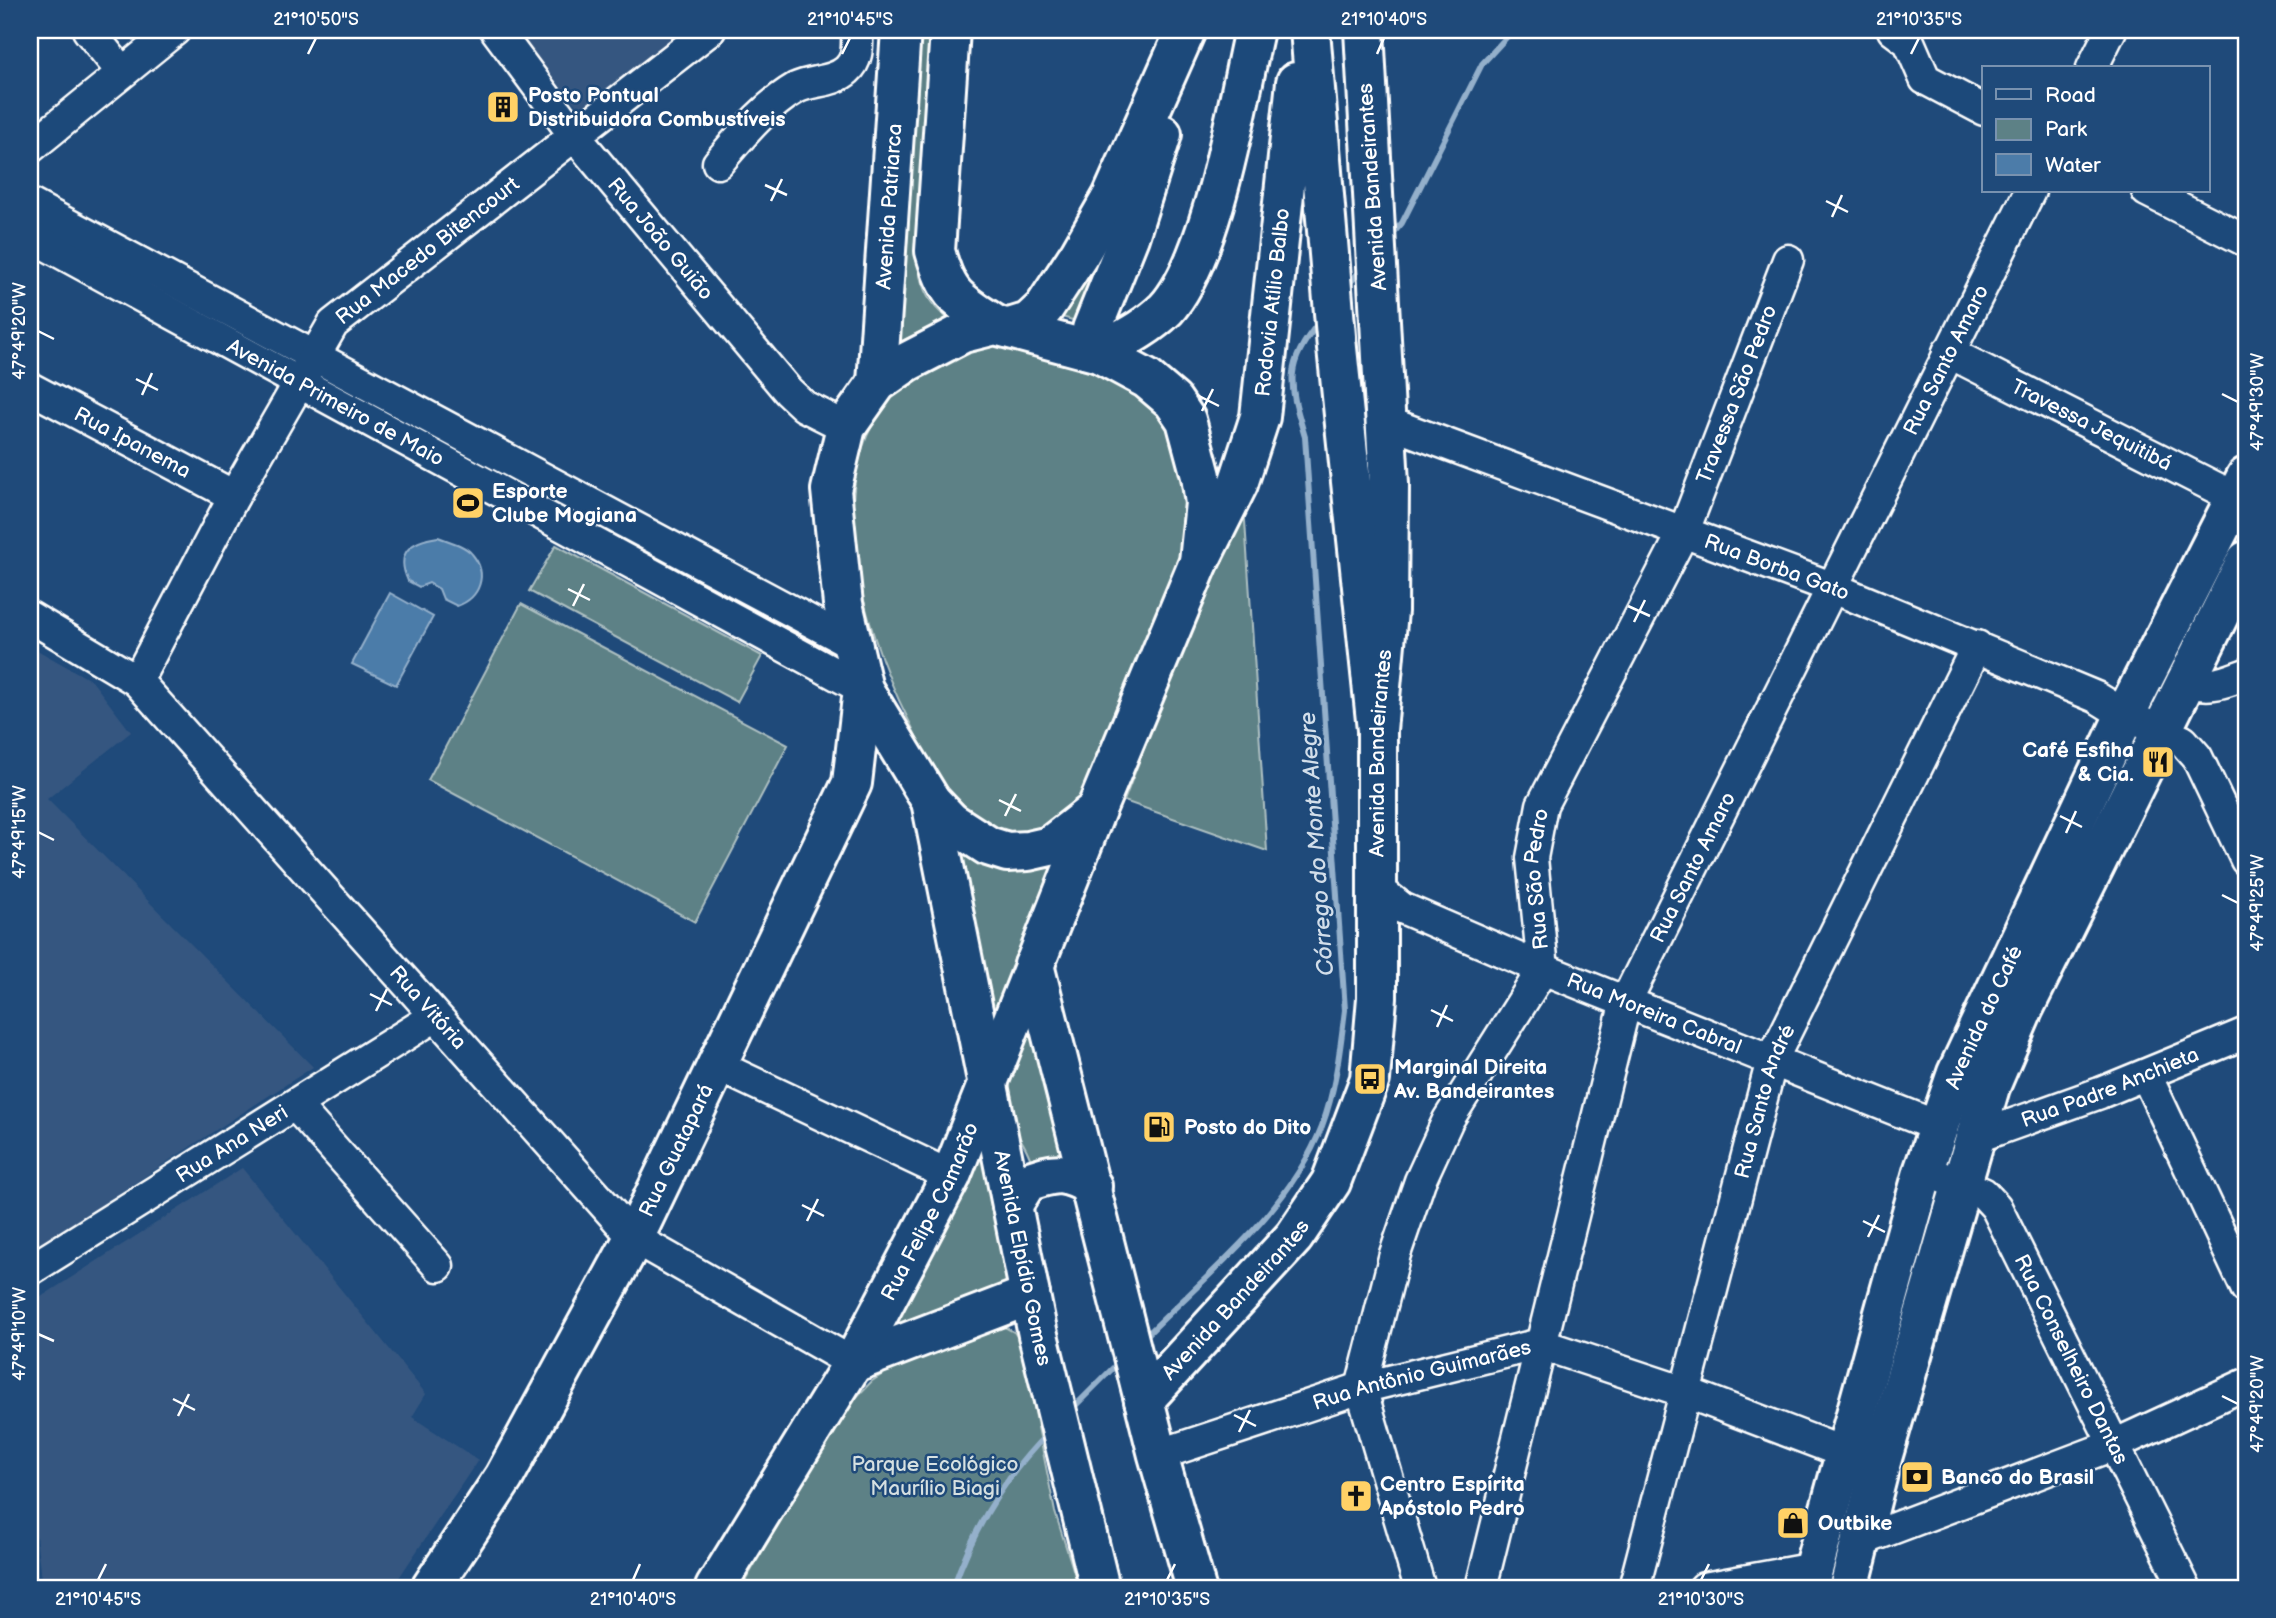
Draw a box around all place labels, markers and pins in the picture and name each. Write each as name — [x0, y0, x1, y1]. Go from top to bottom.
place label: Posto Pontual Distribuidora Combustíveis — [528, 83, 786, 132]
building icon: Posto Pontual Distribuidora Combustíveis — [484, 88, 522, 126]
place label: Esporte Clube Mogiana — [492, 479, 637, 528]
sports icon: Esporte Clube Mogiana — [449, 484, 487, 522]
place label: Café Esfiha & Cia. — [2022, 738, 2134, 787]
restaurant icon: Café Esfiha & Cia. — [2139, 743, 2177, 781]
place label: Marginal Direita Av. Bandeirantes — [1393, 1055, 1554, 1104]
bus stop icon: Marginal Direita Av. Bandeirantes — [1351, 1060, 1389, 1098]
fuel station icon: Posto do Dito — [1140, 1108, 1178, 1146]
place label: Posto do Dito — [1184, 1115, 1311, 1140]
bank icon: Banco do Brasil — [1898, 1458, 1936, 1496]
place label: Banco do Brasil — [1941, 1465, 2094, 1490]
place label: Centro Espírita Apóstolo Pedro — [1379, 1472, 1525, 1521]
church icon: Centro Espírita Apóstolo Pedro — [1337, 1477, 1375, 1515]
shop icon: Outbike — [1774, 1504, 1812, 1542]
place label: Outbike — [1818, 1511, 1892, 1536]

